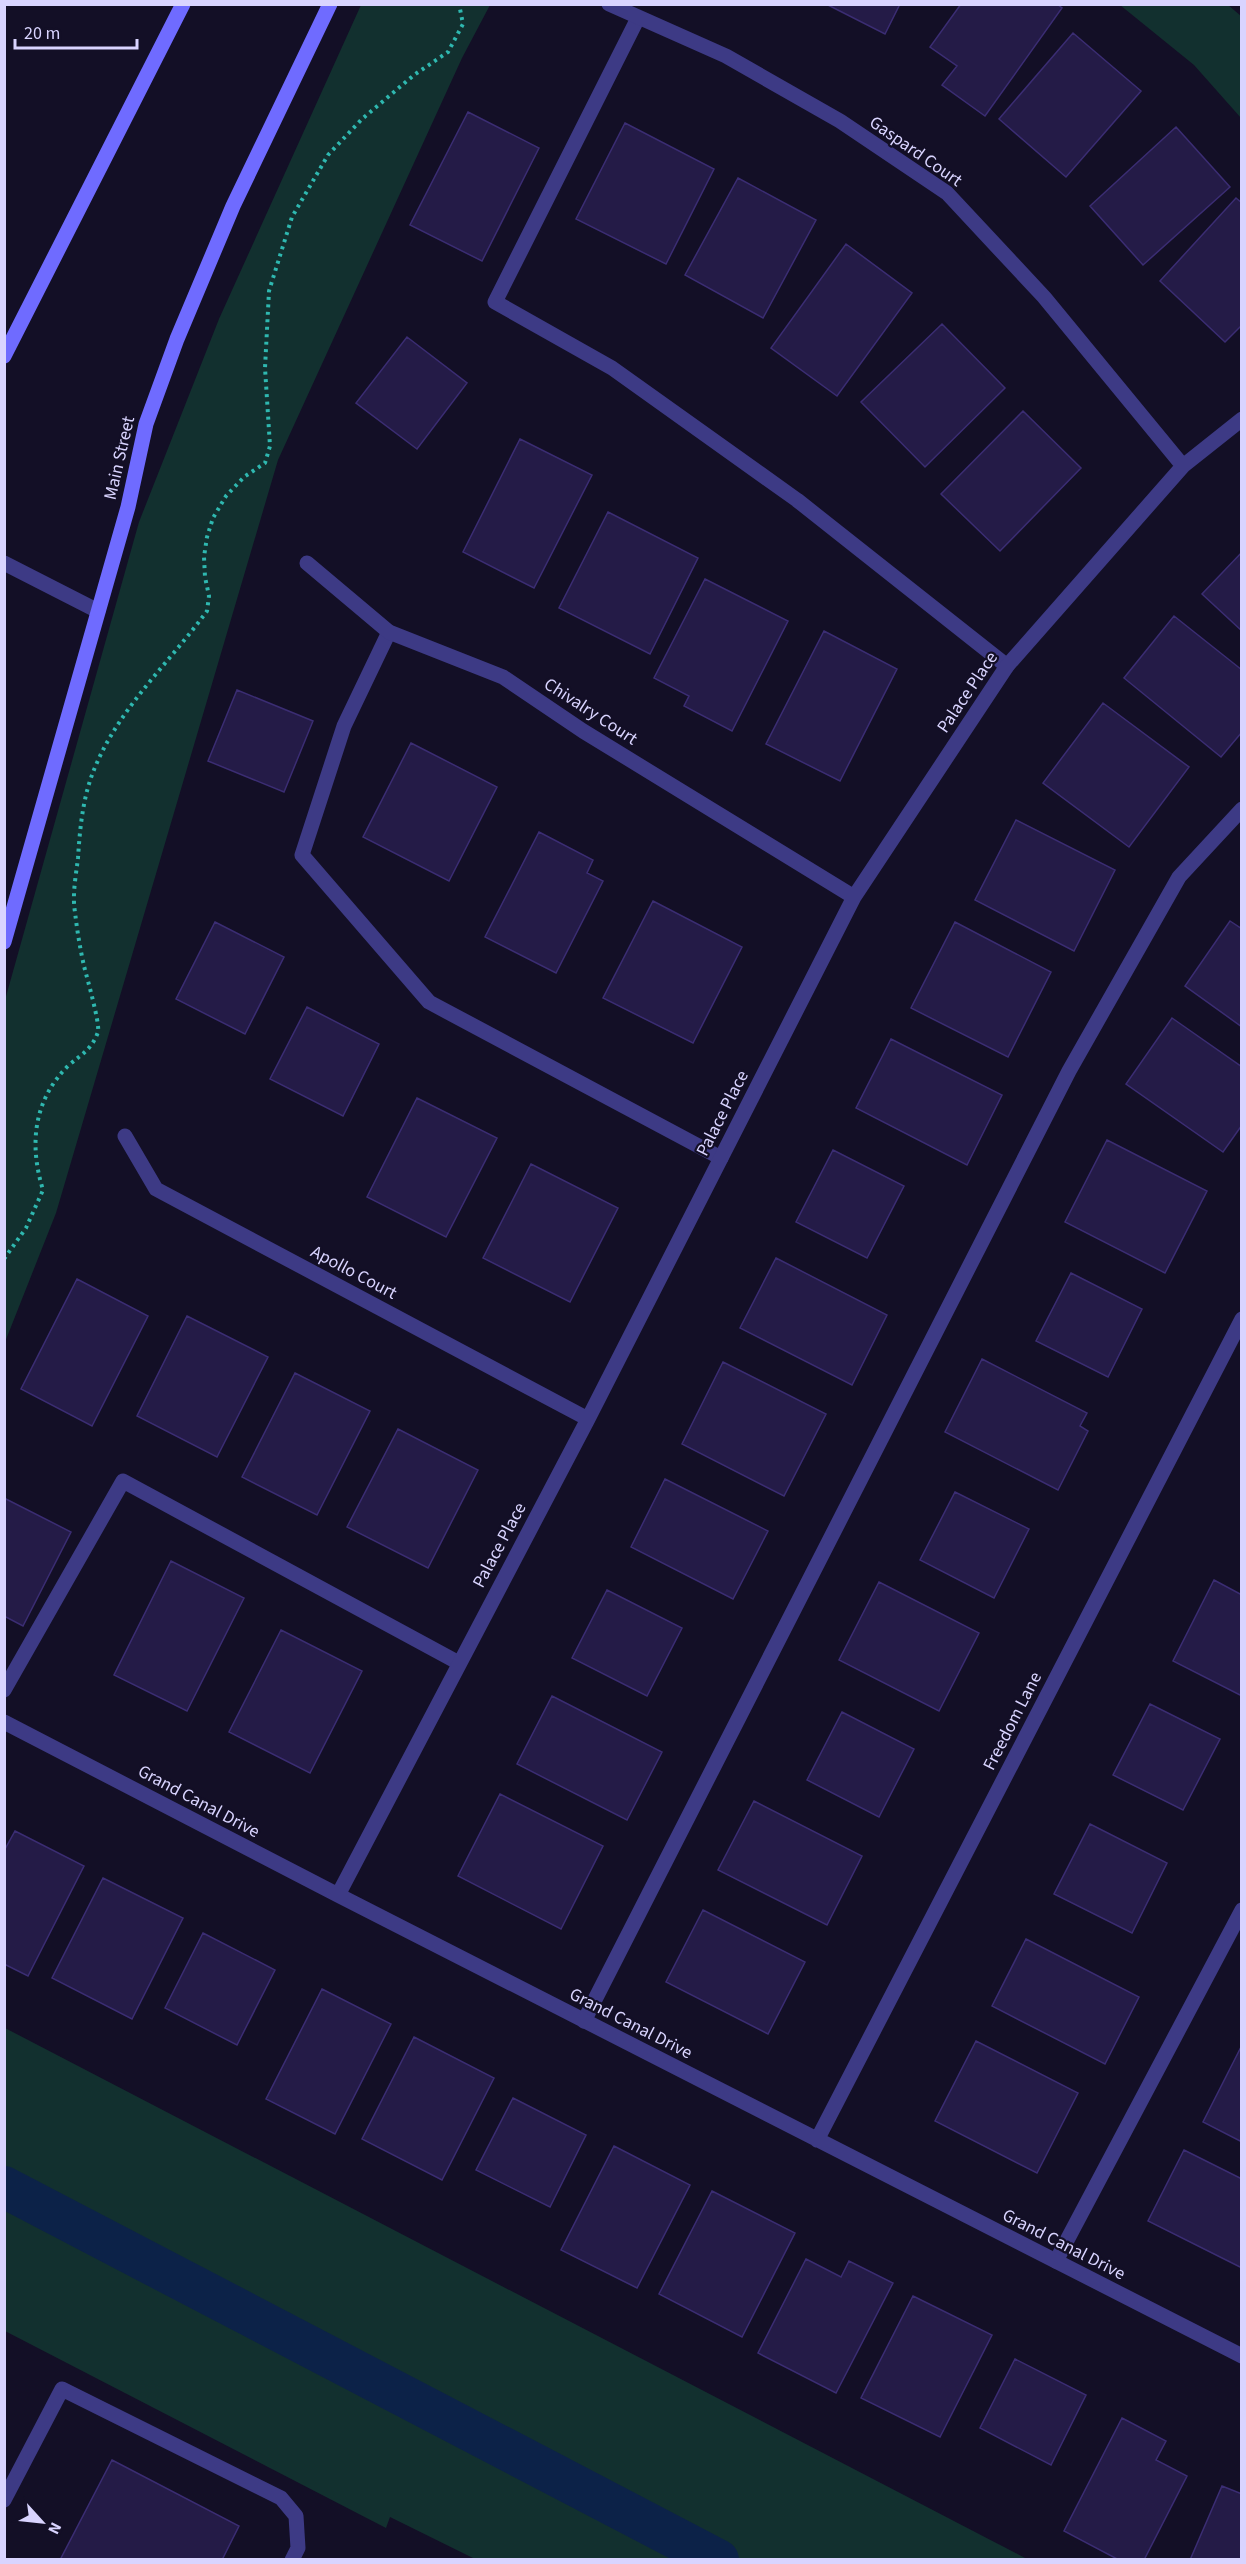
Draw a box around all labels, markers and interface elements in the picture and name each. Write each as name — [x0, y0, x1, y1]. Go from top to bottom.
scale bar — [15, 12, 136, 50]
text: 20 m — [24, 21, 60, 46]
street label: Gaspard Court — [864, 110, 967, 193]
street label: Main Street — [98, 414, 141, 502]
street label: Palace Place — [931, 647, 1004, 738]
street label: Chivalry Court — [539, 672, 642, 751]
street label: Palace Place — [690, 1066, 755, 1160]
street label: Apollo Court — [306, 1239, 401, 1306]
street label: Palace Place — [467, 1498, 532, 1592]
street label: Freedom Lane — [977, 1668, 1048, 1775]
street label: Grand Canal Drive — [133, 1759, 264, 1844]
street label: Grand Canal Drive — [565, 1982, 697, 2065]
street label: Grand Canal Drive — [998, 2203, 1130, 2286]
north arrow — [12, 2492, 72, 2552]
text: N — [42, 2519, 67, 2538]

